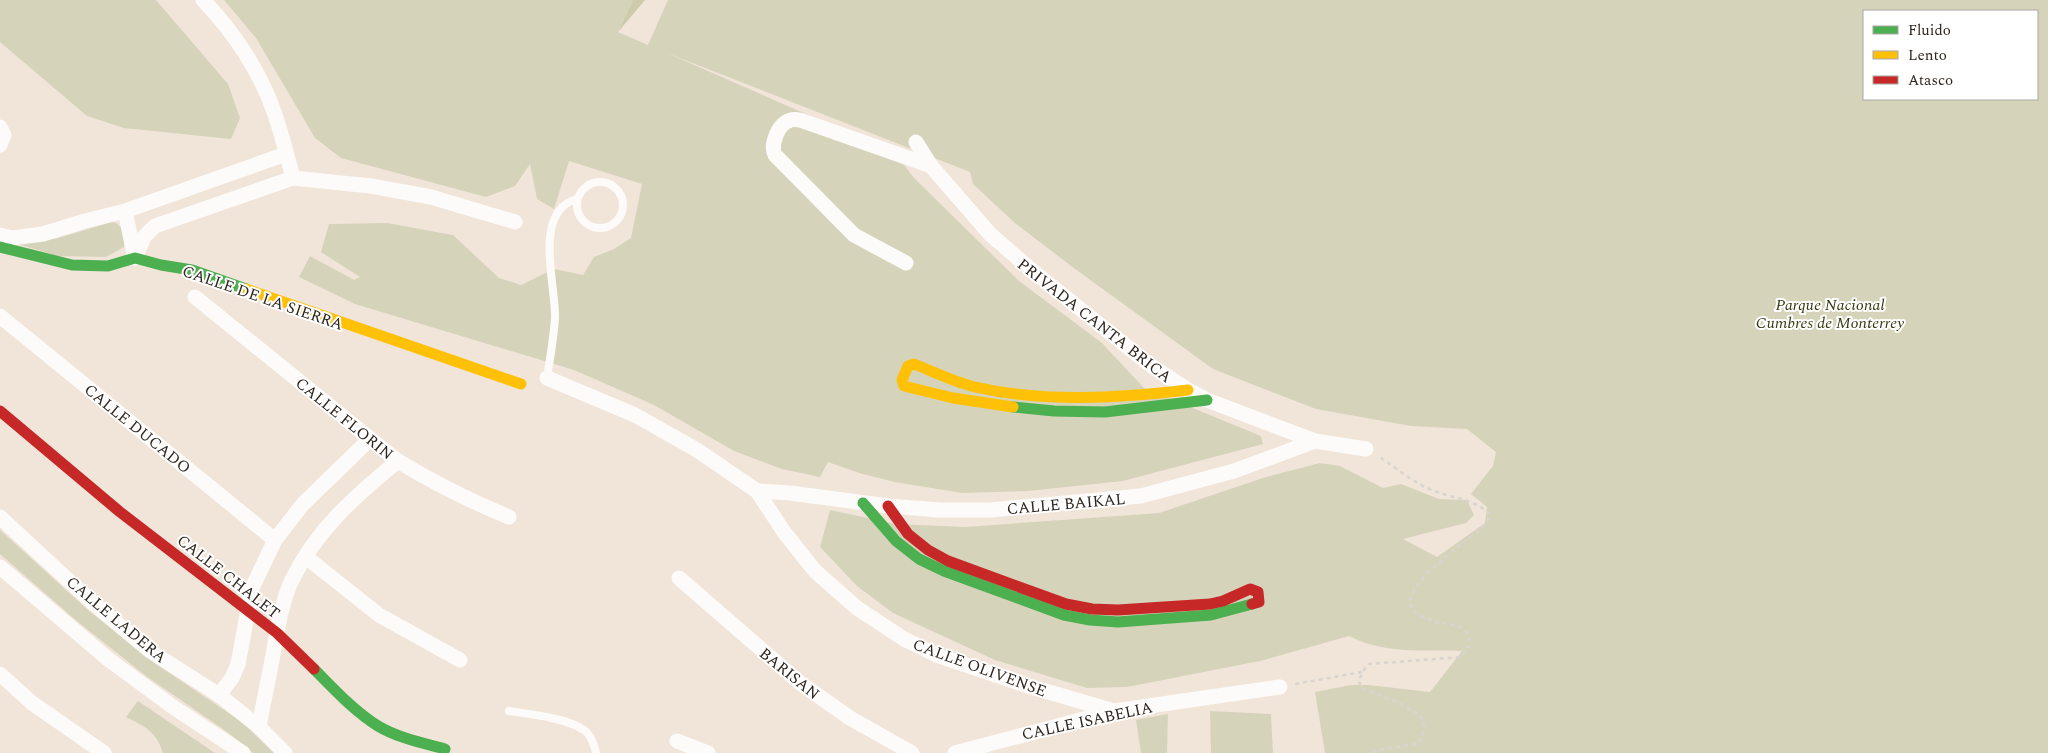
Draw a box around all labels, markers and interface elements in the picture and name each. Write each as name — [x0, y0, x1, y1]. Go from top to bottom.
legend — [1863, 10, 2038, 100]
text: Fluido — [1908, 19, 1951, 42]
text: Lento — [1908, 44, 1947, 67]
text: Atasco — [1908, 69, 1953, 92]
street label: PRIVADA CANTA BRICA — [1012, 253, 1177, 389]
street label: CALLE DE LA SIERRA — [179, 259, 346, 337]
park label: Parque Nacional Cumbres de Monterrey — [1756, 293, 1904, 335]
street label: CALLE FLORIN — [290, 372, 399, 466]
street label: CALLE DUCADO — [79, 378, 196, 479]
street label: CALLE BAIKAL — [1006, 487, 1127, 521]
street label: CALLE CHALET — [172, 529, 285, 625]
street label: CALLE LADERA — [61, 570, 172, 669]
street label: CALLE OLIVENSE — [909, 633, 1050, 703]
street label: BARISAN — [754, 642, 825, 706]
street label: CALLE ISABELIA — [1019, 695, 1155, 747]

